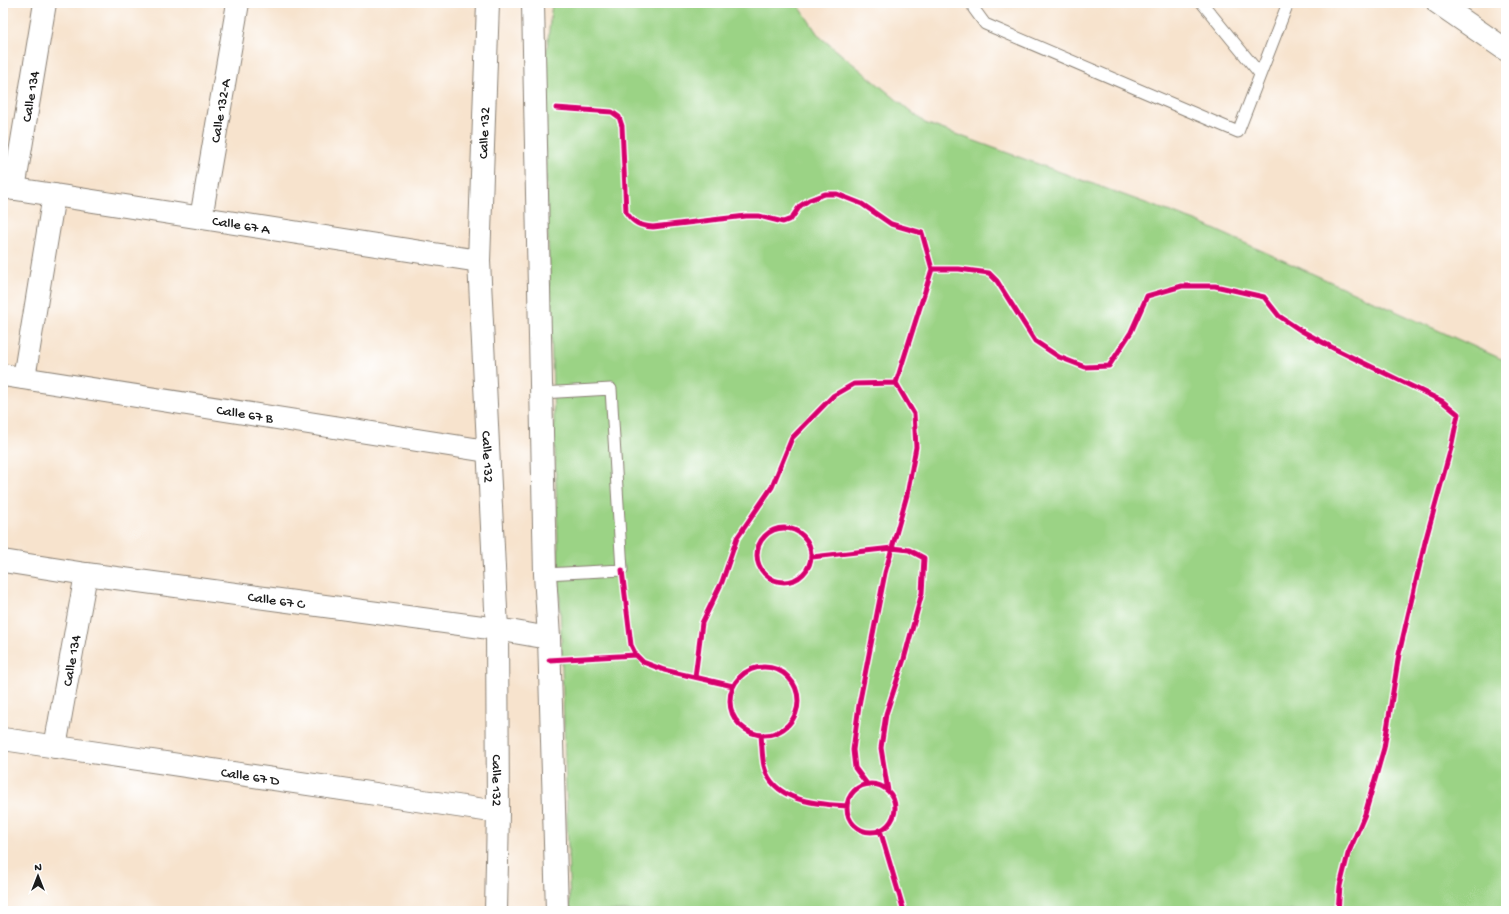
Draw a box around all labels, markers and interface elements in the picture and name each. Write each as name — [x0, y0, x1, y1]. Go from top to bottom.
street label: Calle 134 — [19, 69, 45, 124]
street label: Calle 132-A — [208, 77, 236, 144]
street label: Calle 132 — [476, 107, 495, 159]
street label: Calle 67 A — [211, 214, 271, 239]
street label: Calle 67 B — [215, 403, 275, 428]
street label: Calle 132 — [476, 430, 496, 483]
street label: Calle 67 C — [246, 590, 307, 614]
street label: Calle 134 — [60, 634, 86, 688]
street label: Calle 132 — [487, 754, 504, 807]
street label: Calle 67 D — [220, 765, 281, 791]
north arrow — [18, 856, 58, 896]
text: N — [34, 862, 42, 874]

